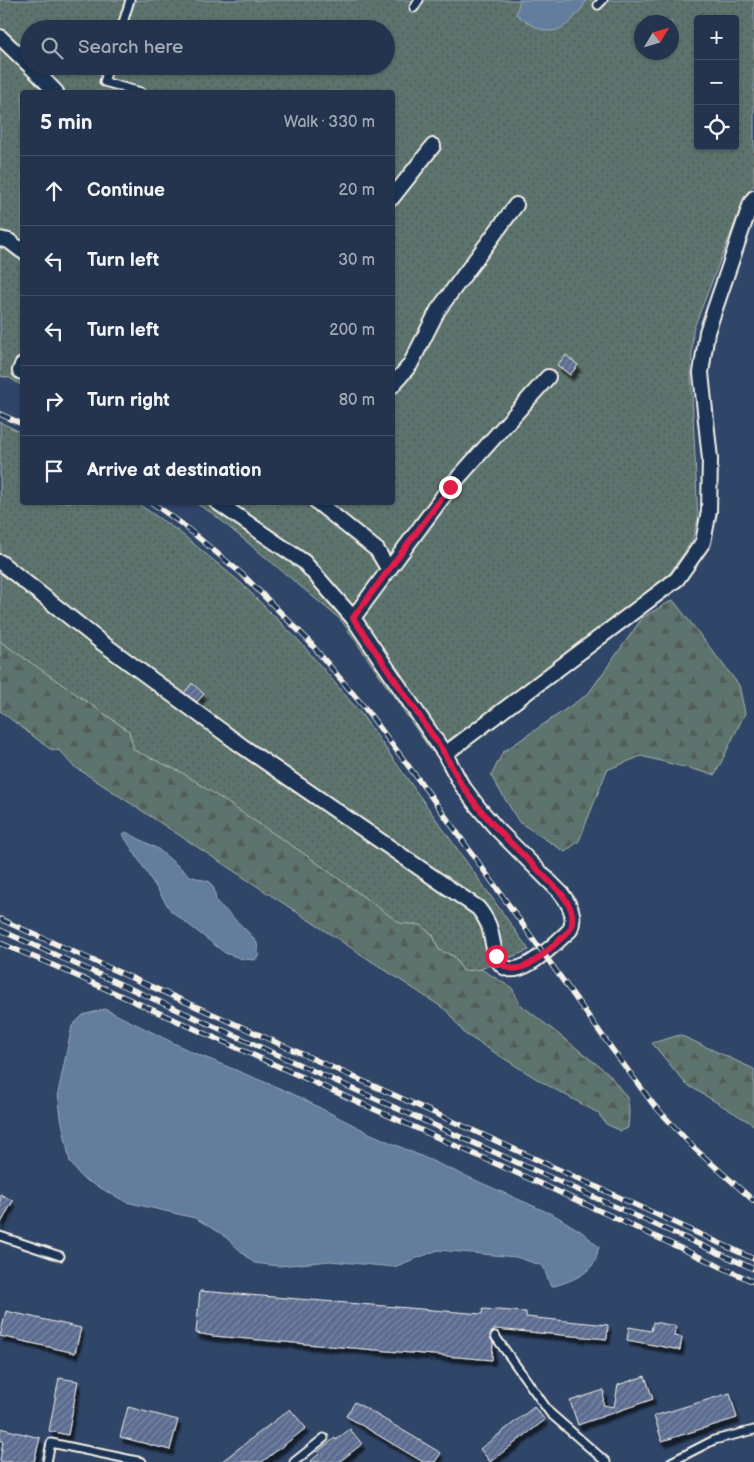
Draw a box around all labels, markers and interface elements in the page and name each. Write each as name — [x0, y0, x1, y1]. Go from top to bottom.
north arrow — [634, 15, 679, 60]
map controls — [694, 15, 739, 150]
button: + — [694, 15, 739, 60]
search box — [20, 20, 395, 75]
icon: search — [38, 34, 66, 62]
text: Search here — [78, 36, 183, 59]
button: − — [694, 60, 739, 105]
button: locate — [694, 105, 739, 150]
text: 5 min — [40, 110, 93, 135]
text: Walk · 330 m — [284, 113, 375, 132]
icon: ahead — [40, 177, 68, 205]
text: Continue — [87, 179, 165, 202]
text: 20 m — [339, 181, 375, 200]
icon: left — [40, 247, 68, 275]
text: Turn left — [87, 249, 159, 272]
text: 30 m — [338, 251, 375, 270]
icon: left — [40, 317, 68, 345]
text: Turn left — [87, 319, 159, 342]
text: 200 m — [329, 321, 375, 340]
icon: right — [40, 387, 68, 415]
text: Turn right — [87, 389, 170, 412]
text: 80 m — [339, 391, 375, 410]
icon: arrive — [40, 457, 68, 485]
text: Arrive at destination — [87, 459, 262, 482]
route end — [439, 476, 462, 499]
route start — [485, 945, 508, 968]

